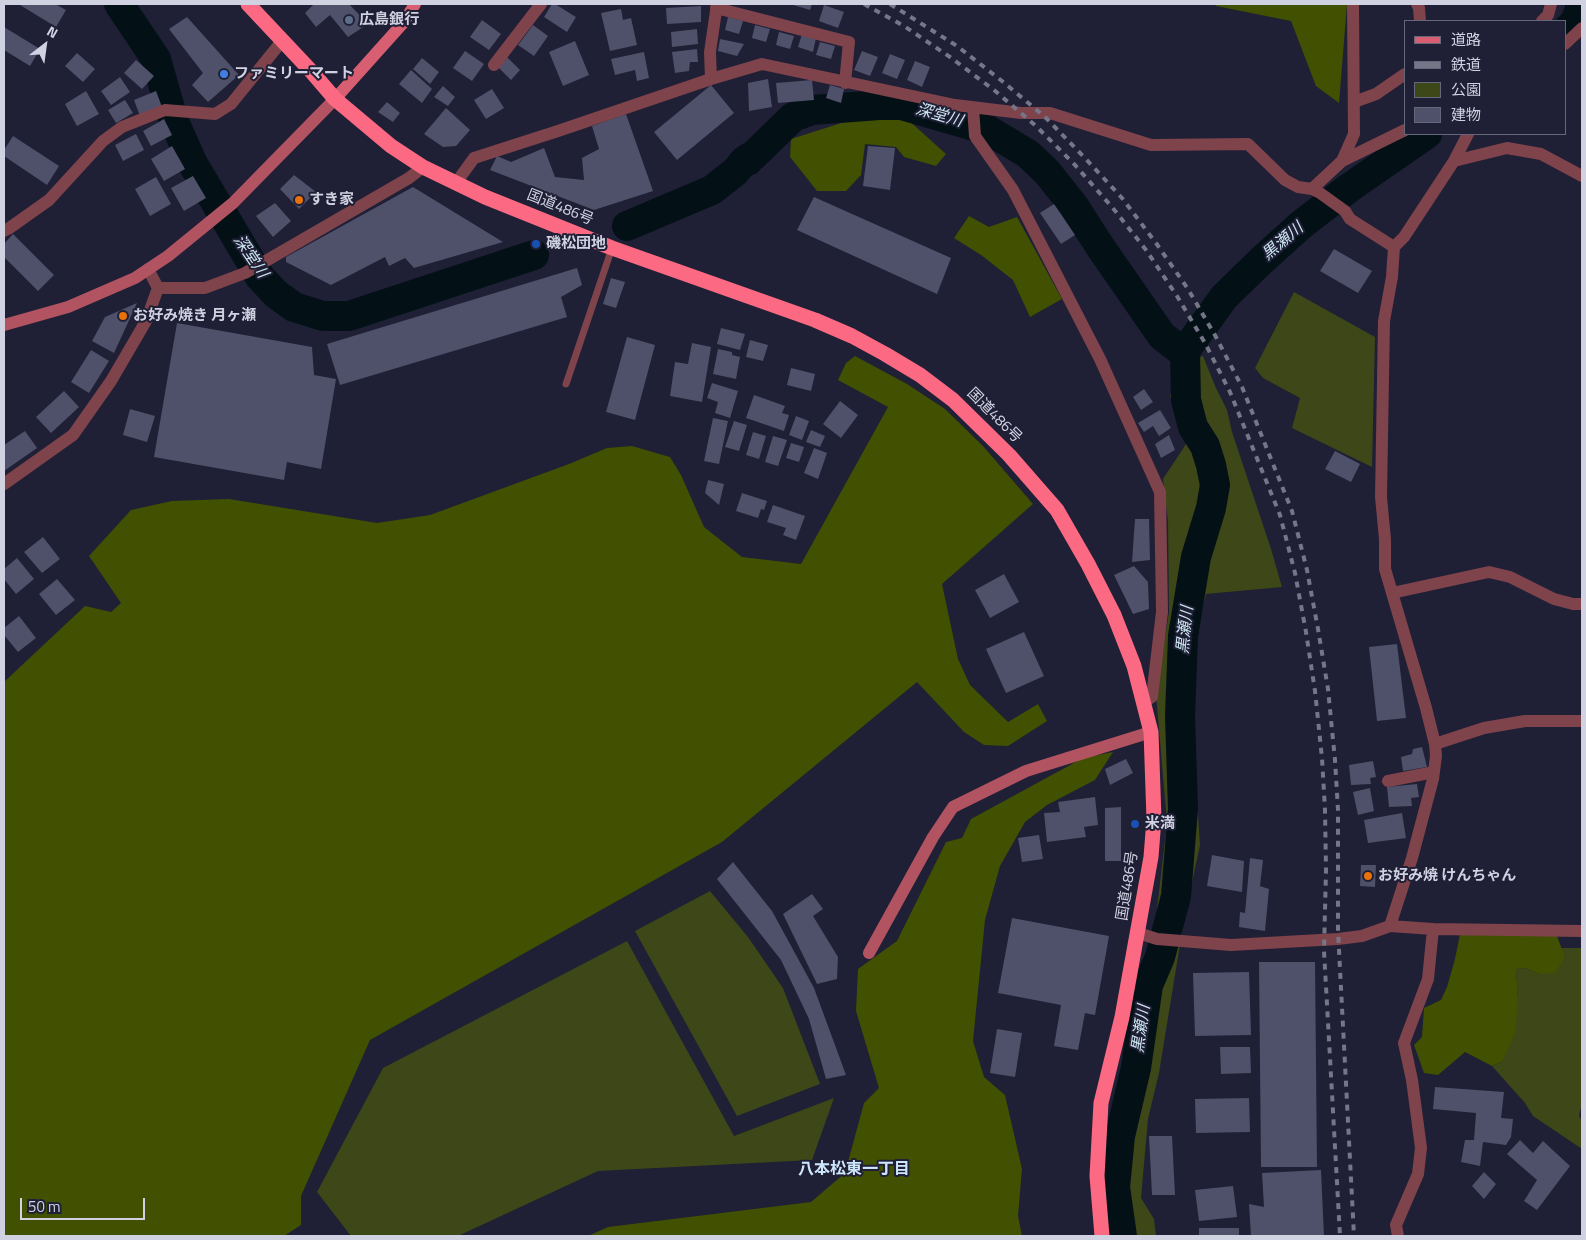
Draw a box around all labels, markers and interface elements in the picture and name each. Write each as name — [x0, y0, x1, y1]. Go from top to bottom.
place label: 広島銀行 — [359, 11, 419, 29]
marker: 広島銀行 — [343, 14, 355, 26]
north arrow — [20, 20, 70, 70]
text: N — [43, 20, 62, 43]
legend — [1404, 20, 1566, 135]
text: 道路 — [1451, 28, 1481, 51]
text: 鉄道 — [1451, 53, 1481, 76]
place label: ファミリーマート — [234, 65, 354, 83]
marker: ファミリーマート — [218, 68, 230, 80]
text: 公園 — [1451, 78, 1481, 101]
water label: 深堂川 — [913, 100, 965, 132]
text: 建物 — [1451, 103, 1481, 126]
street label: 国道486号 — [524, 187, 596, 229]
place label: すき家 — [309, 191, 354, 209]
marker: すき家 — [293, 194, 305, 206]
water label: 黒瀬川 — [1258, 219, 1308, 265]
water label: 深堂川 — [229, 232, 271, 282]
place label: 磯松団地 — [546, 235, 606, 253]
marker: 磯松団地 — [530, 238, 542, 250]
place label: お好み焼き 月ヶ瀬 — [133, 307, 256, 325]
marker: お好み焼き 月ヶ瀬 — [117, 310, 129, 322]
street label: 国道486号 — [963, 385, 1025, 447]
water label: 黒瀬川 — [1174, 605, 1198, 655]
place label: 米満 — [1145, 815, 1175, 833]
marker: 米満 — [1129, 818, 1141, 830]
street label: 国道486号 — [1114, 850, 1142, 922]
place label: お好み焼 けんちゃん — [1378, 867, 1516, 885]
marker: お好み焼 けんちゃん — [1362, 870, 1374, 882]
water label: 黒瀬川 — [1129, 1004, 1155, 1054]
district label: 八本松東一丁目 — [798, 1160, 910, 1180]
scale bar — [22, 1188, 148, 1220]
text: 50 m — [28, 1195, 61, 1218]

